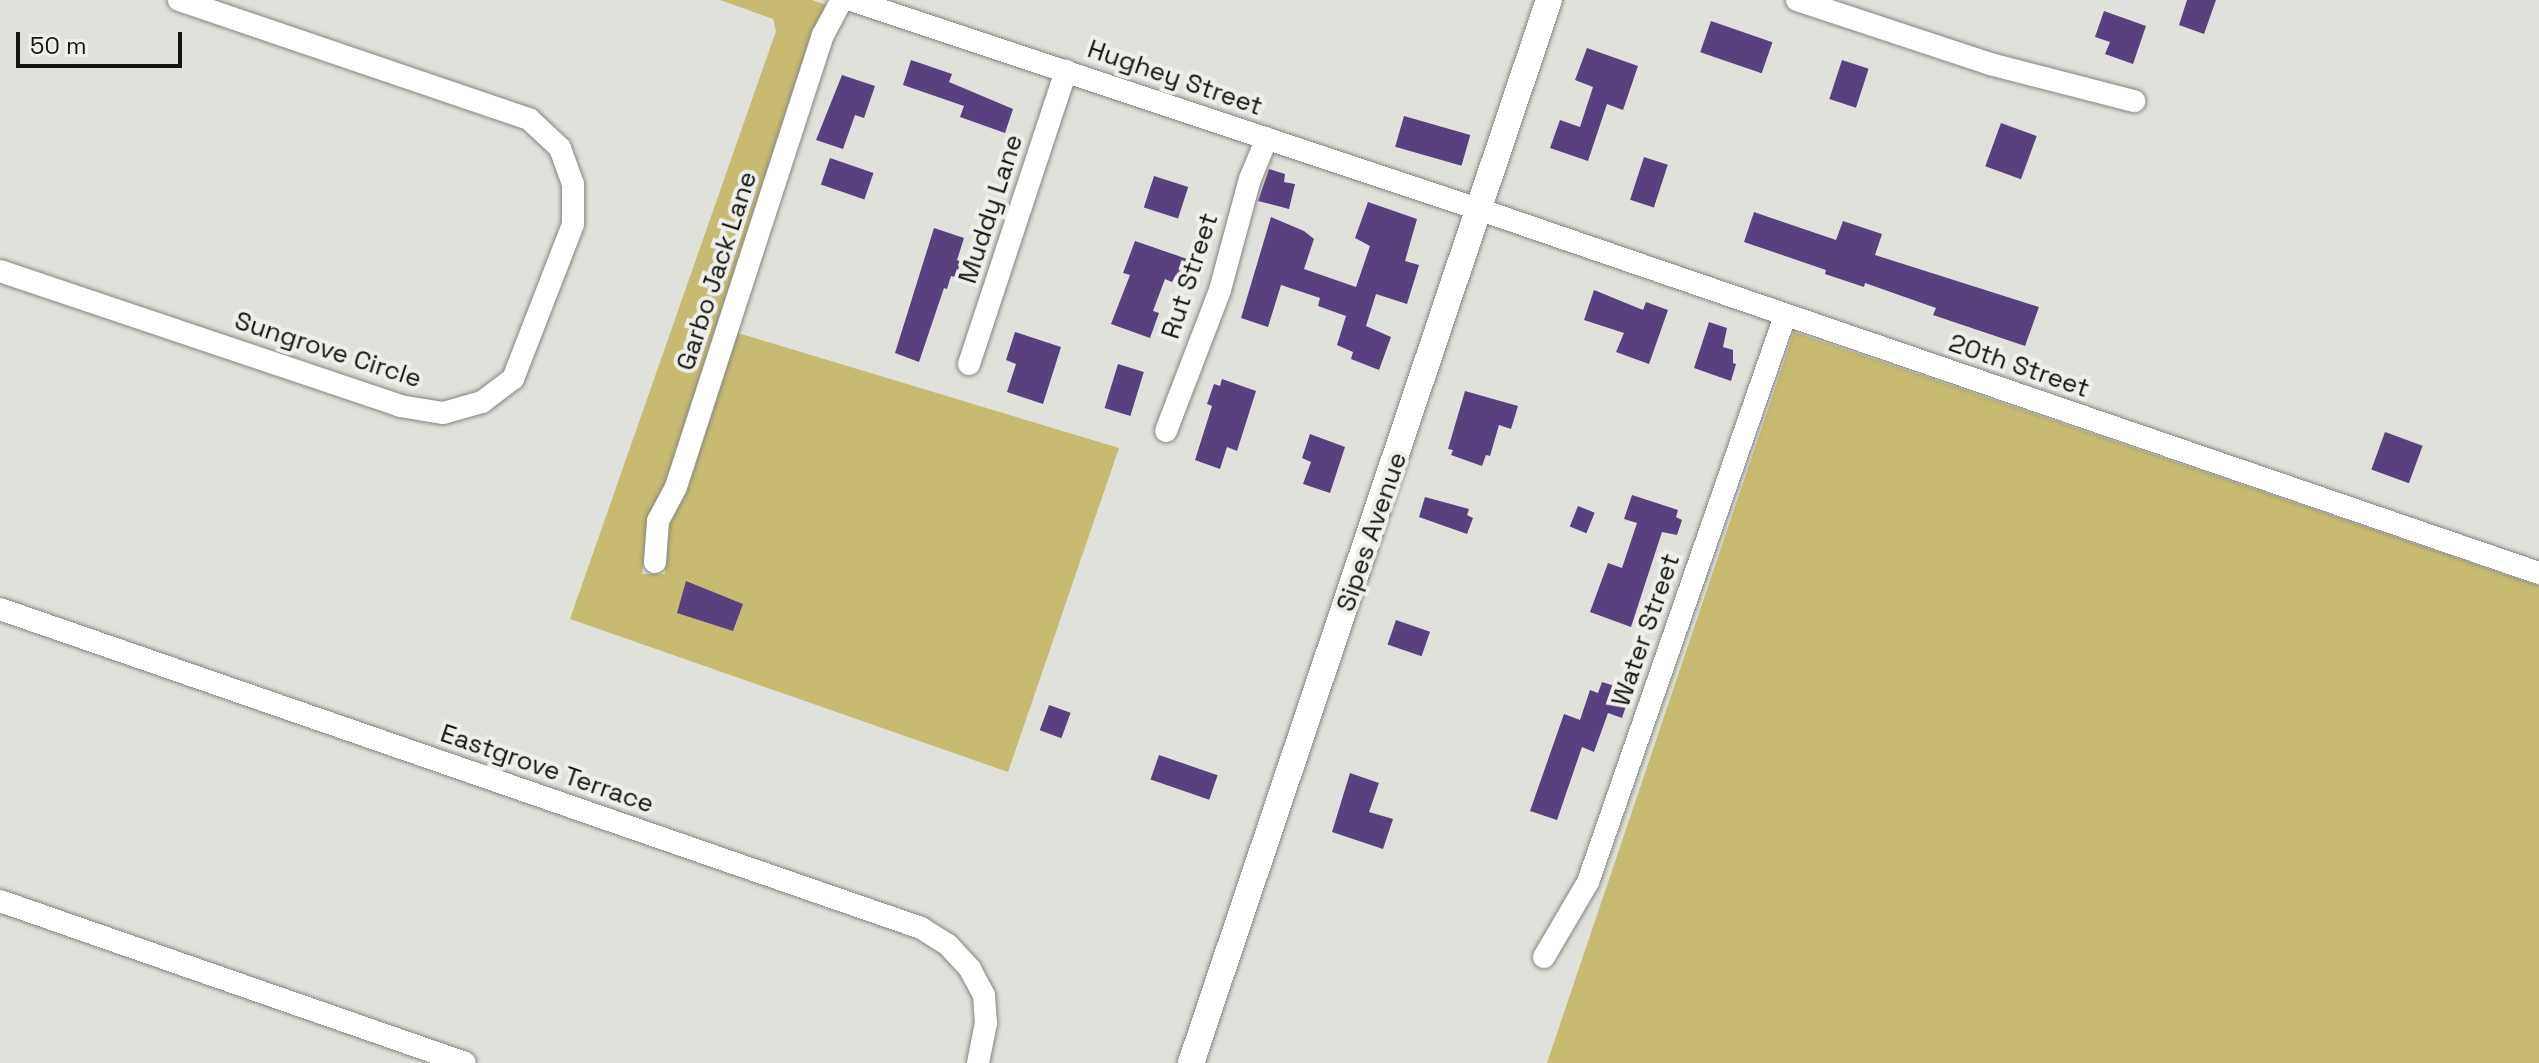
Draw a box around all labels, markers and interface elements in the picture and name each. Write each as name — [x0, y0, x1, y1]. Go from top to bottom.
scale bar — [20, 16, 186, 66]
text: 50 m — [30, 30, 87, 61]
street label: Hughey Street — [1083, 33, 1267, 123]
street label: Muddy Lane — [952, 130, 1030, 288]
street label: Garbo Jack Lane — [670, 168, 764, 374]
street label: Rut Street — [1155, 209, 1225, 343]
street label: Sungrove Circle — [231, 305, 425, 395]
street label: 20th Street — [1945, 327, 2093, 405]
street label: Sipes Avenue — [1330, 448, 1414, 616]
street label: Water Street — [1605, 550, 1687, 710]
street label: Eastgrove Terrace — [436, 718, 658, 820]

